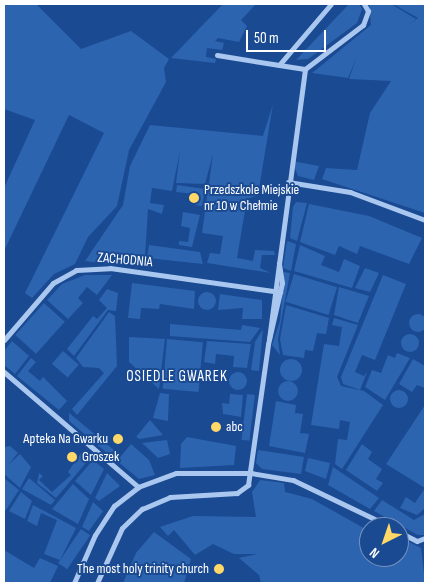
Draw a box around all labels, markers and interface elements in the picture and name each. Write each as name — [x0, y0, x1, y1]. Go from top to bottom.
scale bar — [249, 20, 329, 52]
text: 50 m — [254, 29, 279, 48]
place label: Przedszkole Miejskie nr 10 w Chełmie — [204, 182, 299, 214]
marker: Przedszkole Miejskie nr 10 w Chełmie — [188, 192, 200, 204]
street label: ZACHODNIA — [97, 249, 153, 271]
district label: OSIEDLE GWAREK — [124, 368, 230, 386]
place label: abc — [226, 419, 243, 435]
marker: abc — [210, 421, 222, 433]
place label: Apteka Na Gwarku — [23, 431, 108, 447]
marker: Apteka Na Gwarku — [112, 433, 124, 445]
place label: Groszek — [82, 449, 119, 465]
marker: Groszek — [66, 451, 78, 463]
north arrow — [359, 517, 409, 567]
text: N — [366, 544, 383, 562]
place label: The most holy trinity church — [77, 561, 209, 577]
marker: The most holy trinity church — [213, 563, 225, 575]

